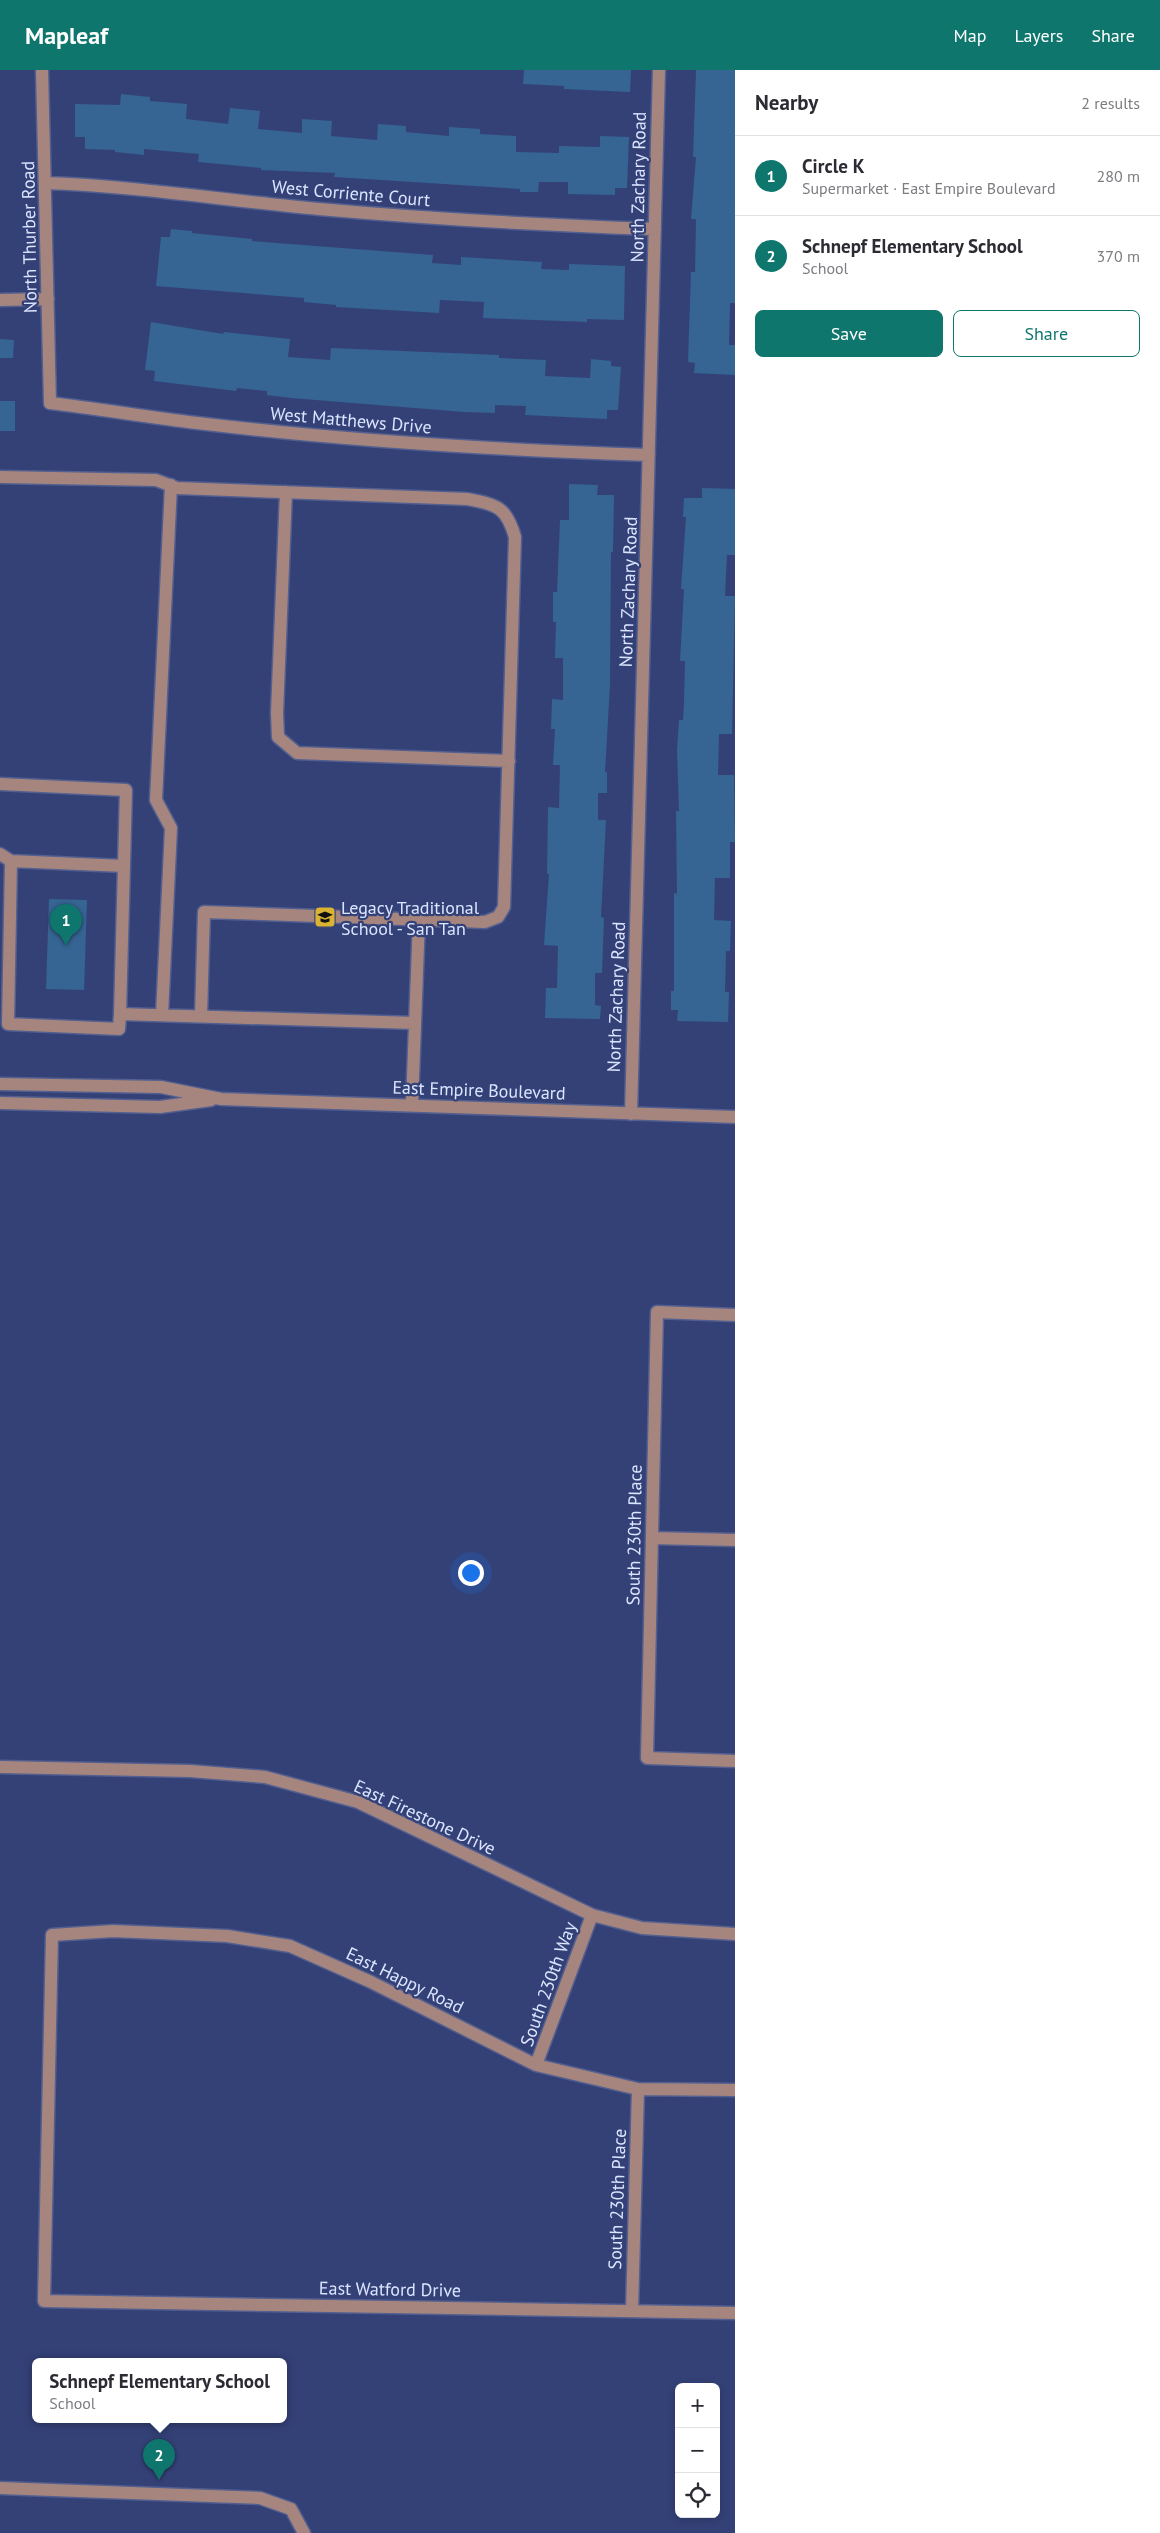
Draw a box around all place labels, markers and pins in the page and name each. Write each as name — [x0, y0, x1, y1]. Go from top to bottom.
place label: Legacy Traditional School - San Tan — [341, 896, 480, 940]
pin: 1 — [50, 904, 82, 945]
school or university icon: Legacy Traditional School - San Tan — [313, 905, 337, 929]
pin: 2 — [143, 2439, 175, 2480]

